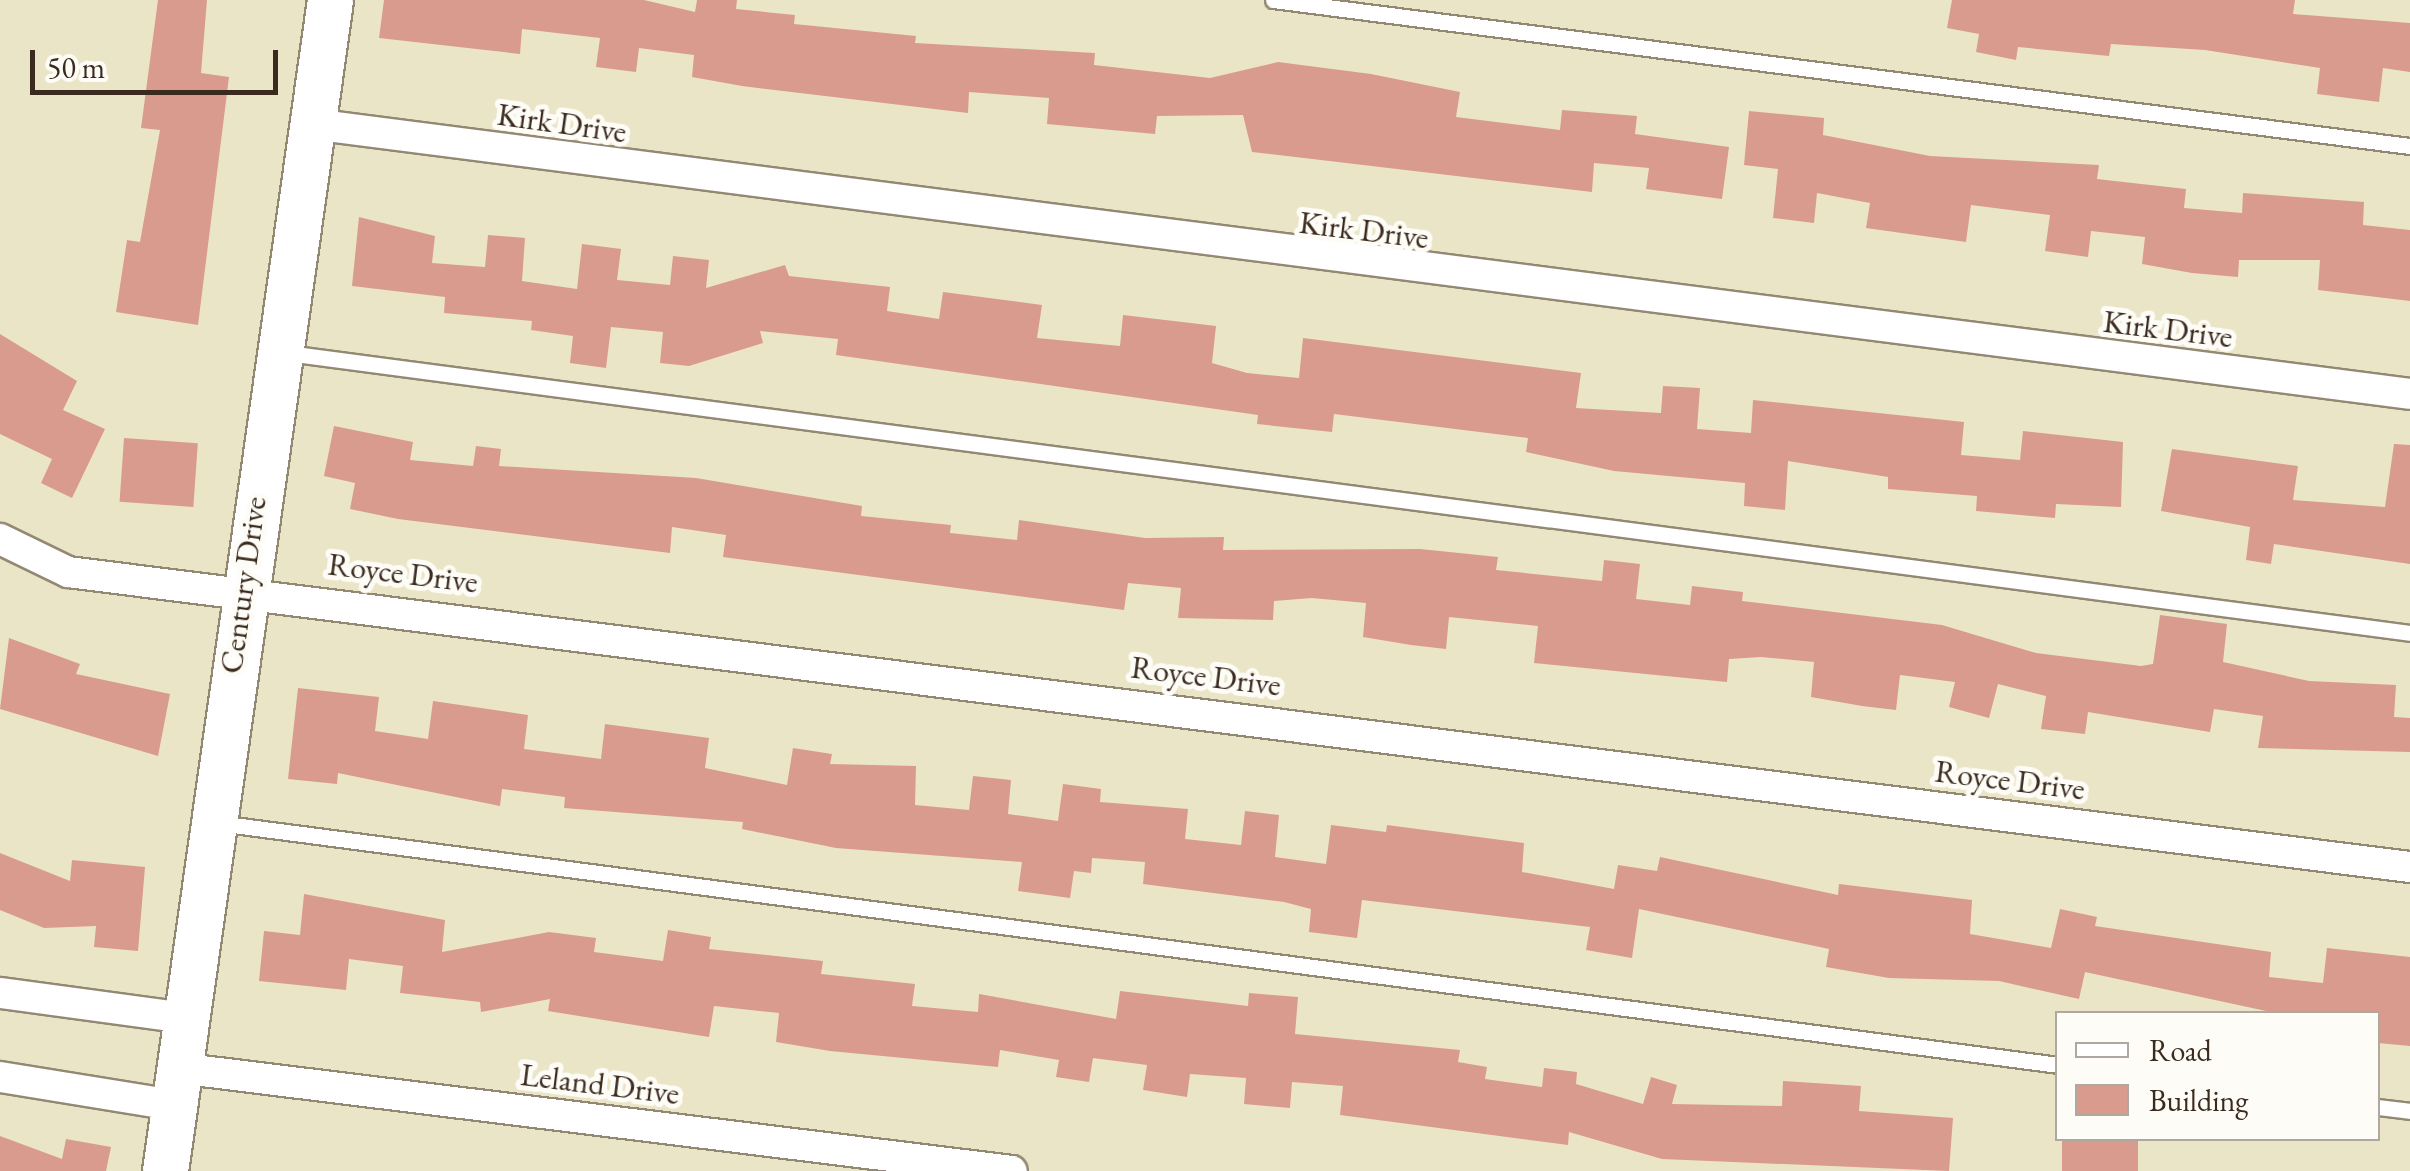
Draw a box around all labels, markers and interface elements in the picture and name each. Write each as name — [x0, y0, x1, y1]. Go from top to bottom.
scale bar — [35, 30, 282, 92]
text: 50 m — [47, 48, 105, 87]
street label: Kirk Drive — [495, 95, 629, 151]
street label: Kirk Drive — [1297, 203, 1431, 257]
street label: Kirk Drive — [2101, 302, 2235, 356]
street label: Century Drive — [212, 494, 274, 676]
street label: Royce Drive — [326, 545, 480, 601]
street label: Royce Drive — [1129, 648, 1283, 704]
street label: Royce Drive — [1933, 752, 2087, 808]
legend — [2055, 1011, 2380, 1141]
text: Road — [2149, 1031, 2212, 1070]
street label: Leland Drive — [519, 1055, 681, 1113]
text: Building — [2149, 1081, 2248, 1120]

